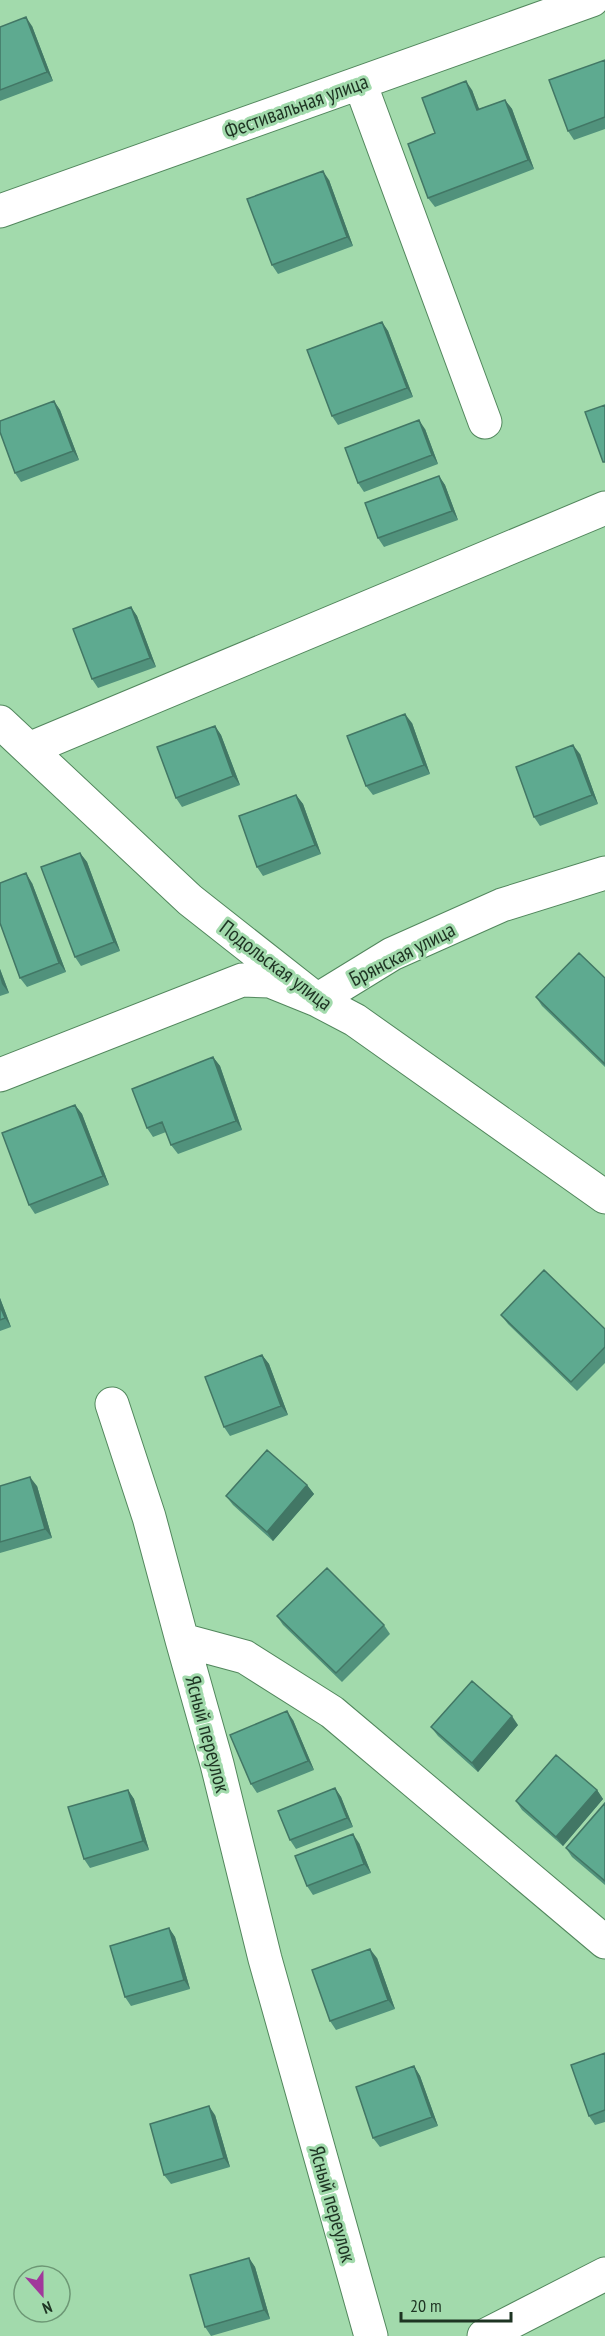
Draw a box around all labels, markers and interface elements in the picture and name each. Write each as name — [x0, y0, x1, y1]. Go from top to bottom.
street label: Фестивальная улица — [220, 67, 372, 145]
street label: Подольская улица — [214, 914, 338, 1016]
street label: Брянская улица — [345, 916, 459, 992]
street label: Ясный переулок — [179, 1673, 237, 1795]
street label: Ясный переулок — [304, 2143, 362, 2265]
north arrow — [12, 2264, 72, 2324]
scale bar — [401, 2285, 510, 2323]
text: 20 m — [410, 2294, 442, 2317]
text: N — [40, 2297, 55, 2319]

